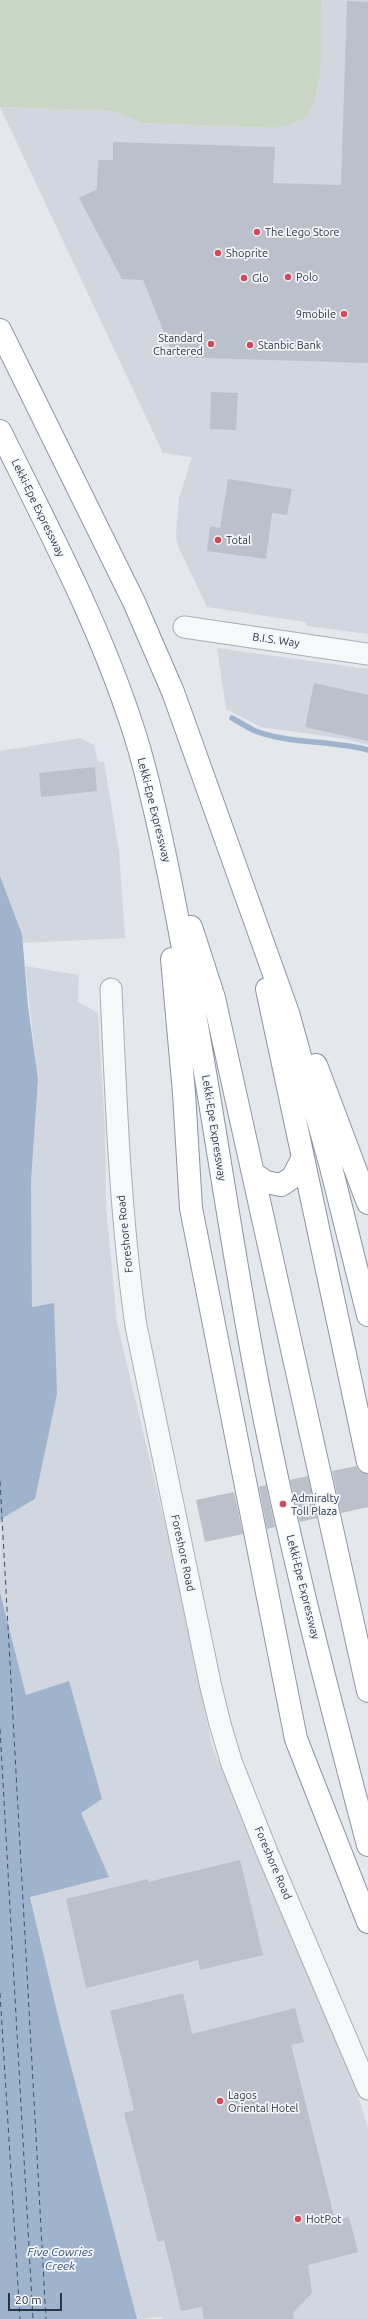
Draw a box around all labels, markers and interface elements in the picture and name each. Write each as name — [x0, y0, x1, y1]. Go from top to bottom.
place label: The Lego Store — [265, 225, 340, 239]
marker: The Lego Store — [252, 227, 262, 237]
place label: Shoprite — [226, 246, 268, 260]
marker: Shoprite — [213, 248, 223, 258]
place label: Polo — [296, 270, 318, 284]
place label: Glo — [252, 271, 269, 285]
marker: Polo — [283, 272, 293, 282]
marker: Glo — [239, 273, 249, 283]
place label: 9mobile — [296, 307, 336, 321]
marker: 9mobile — [339, 309, 349, 319]
place label: Standard Chartered — [153, 331, 203, 357]
place label: Stanbic Bank — [258, 338, 321, 352]
marker: Standard Chartered — [206, 339, 216, 349]
marker: Stanbic Bank — [245, 340, 255, 350]
street label: Lekki-Epe Expressway — [9, 457, 67, 559]
place label: Total — [226, 533, 251, 547]
marker: Total — [213, 535, 223, 545]
street label: B.I.S. Way — [252, 630, 300, 650]
street label: Lekki-Epe Expressway — [135, 756, 173, 864]
street label: Lekki-Epe Expressway — [199, 1074, 229, 1182]
street label: Foreshore Road — [114, 1195, 136, 1273]
place label: Admiralty Toll Plaza — [291, 1491, 339, 1517]
marker: Admiralty Toll Plaza — [278, 1499, 288, 1509]
street label: Foreshore Road — [168, 1513, 198, 1593]
street label: Lekki-Epe Expressway — [284, 1533, 322, 1641]
street label: Foreshore Road — [252, 1825, 294, 1901]
place label: Lagos Oriental Hotel — [228, 2088, 298, 2114]
marker: Lagos Oriental Hotel — [215, 2096, 225, 2106]
place label: HotPot — [306, 2212, 342, 2226]
marker: HotPot — [293, 2214, 303, 2224]
water label: Five Cowries Creek — [27, 2245, 93, 2273]
scale bar — [10, 2285, 64, 2311]
text: 20 m — [15, 2293, 42, 2306]

